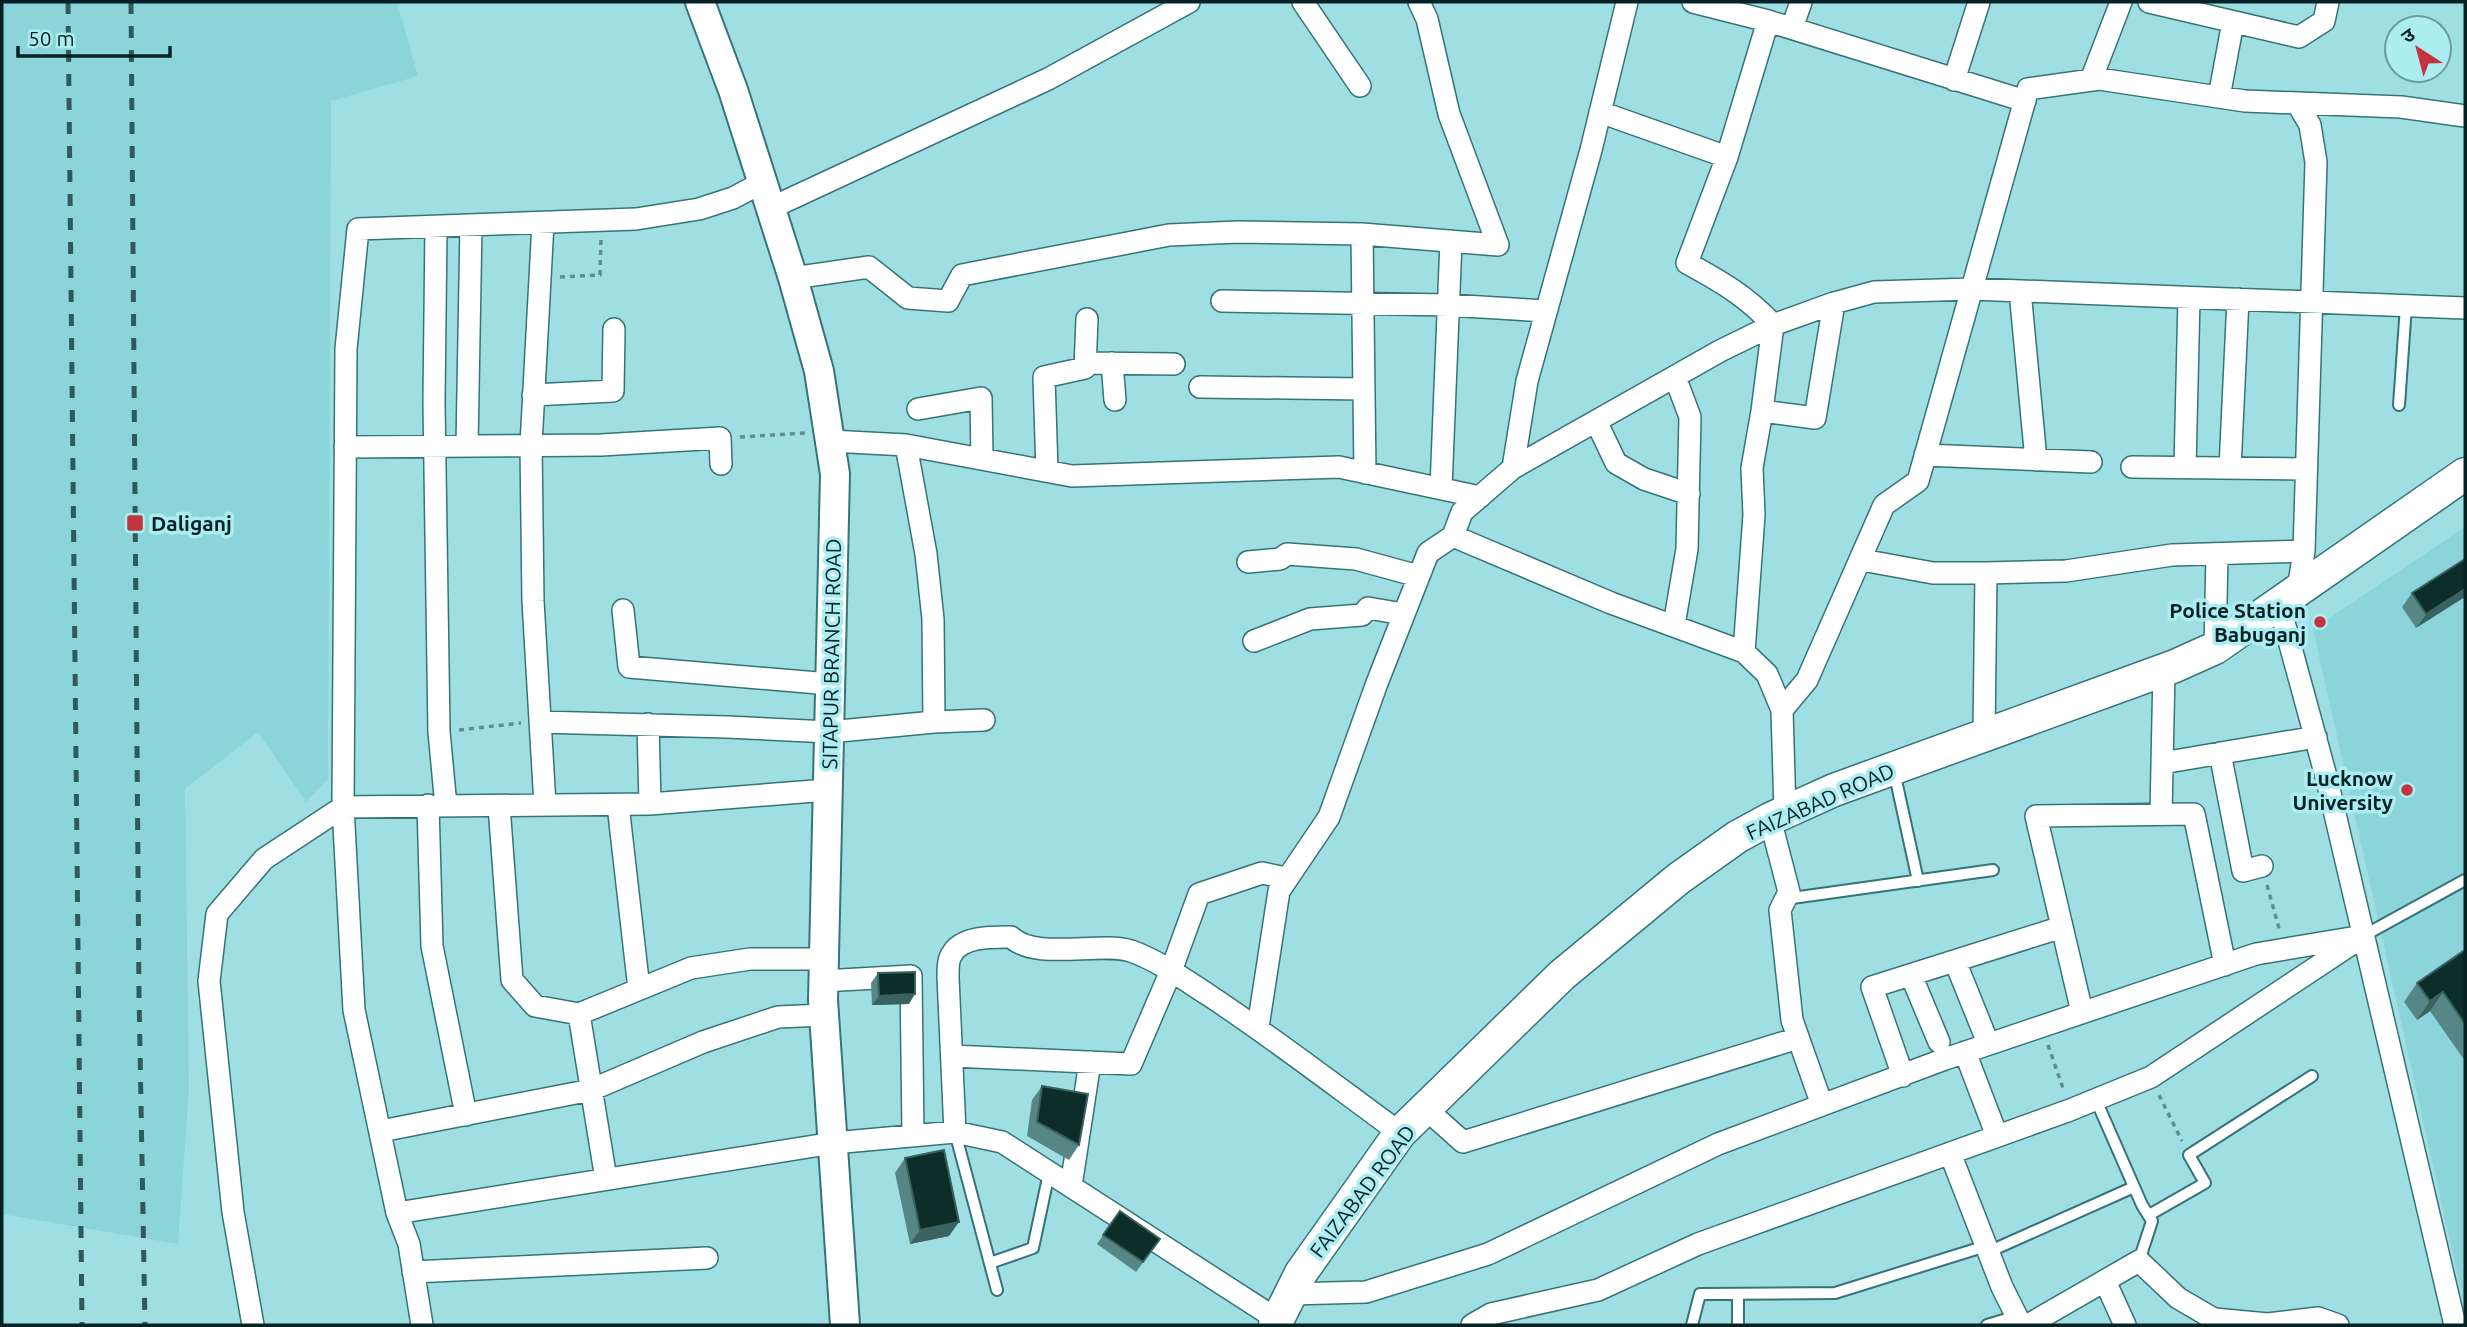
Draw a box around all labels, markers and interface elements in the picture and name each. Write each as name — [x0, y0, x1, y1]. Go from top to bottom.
scale bar — [18, 14, 170, 58]
north arrow — [2383, 14, 2453, 84]
text: उ — [2397, 23, 2420, 47]
text: 50 m — [28, 26, 75, 50]
place label: Daliganj — [151, 511, 232, 535]
marker: Daliganj — [125, 513, 145, 533]
street label: SITAPUR BRANCH ROAD — [817, 538, 845, 770]
place label: Police Station Babuganj — [2169, 598, 2306, 646]
marker: Police Station Babuganj — [2312, 614, 2328, 630]
street label: FAIZABAD ROAD — [1742, 758, 1898, 844]
place label: Lucknow University — [2293, 766, 2394, 814]
marker: Lucknow University — [2399, 782, 2415, 798]
street label: FAIZABAD ROAD — [1304, 1120, 1420, 1262]

